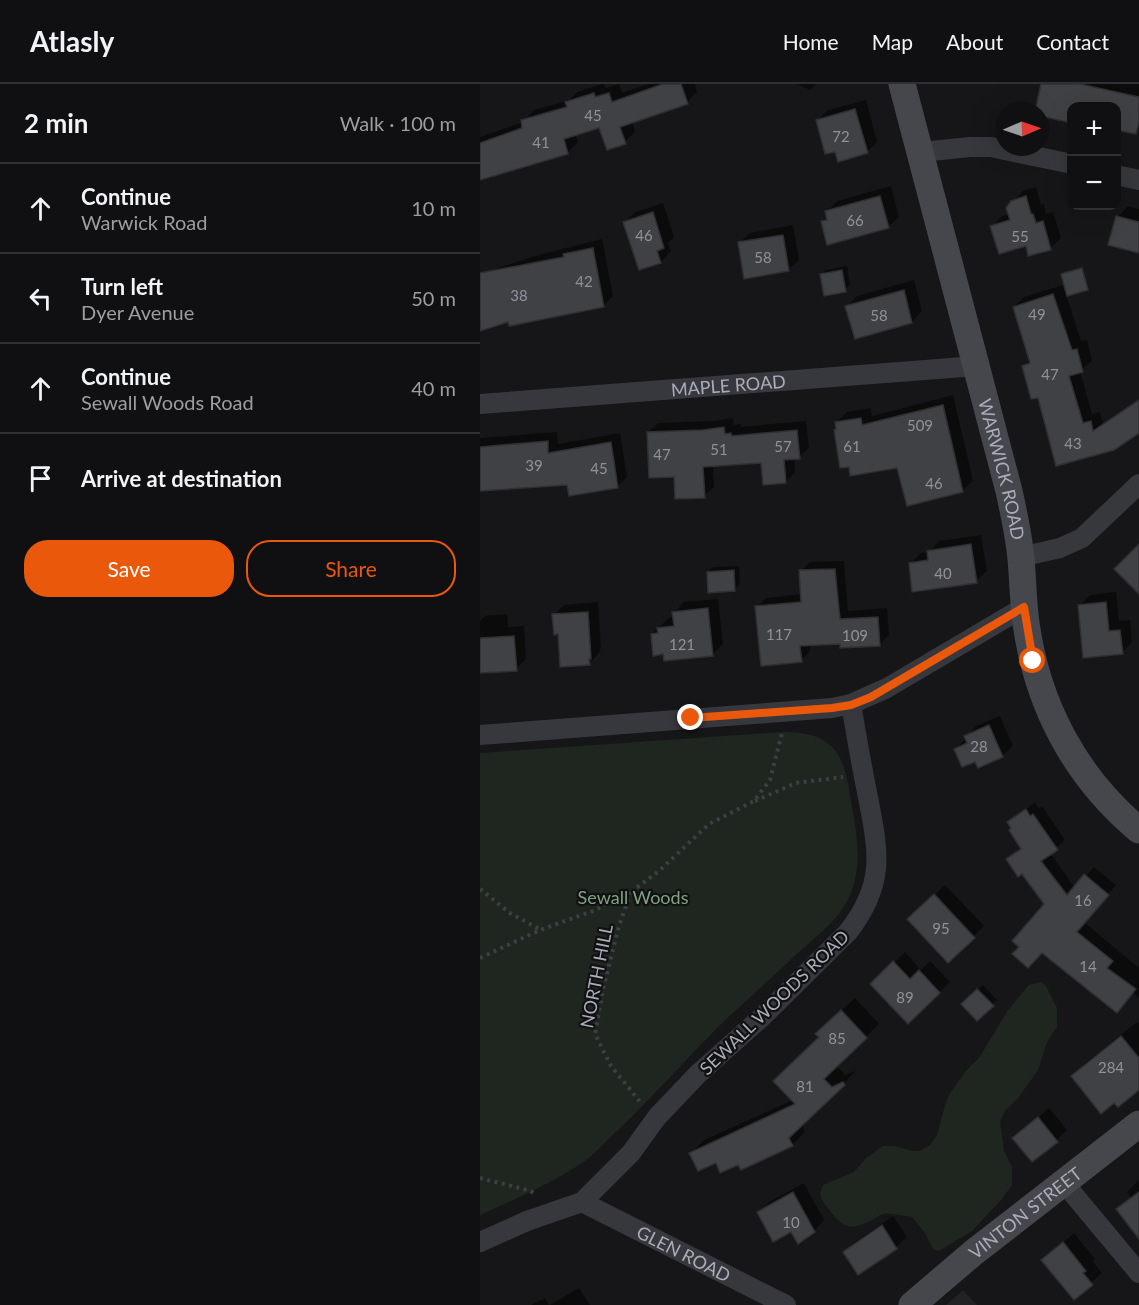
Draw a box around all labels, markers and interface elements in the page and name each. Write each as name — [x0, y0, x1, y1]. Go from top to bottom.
text: Atlasly — [30, 24, 114, 58]
text: Home — [783, 29, 839, 54]
text: Map — [872, 29, 913, 54]
text: About — [946, 29, 1003, 54]
text: Contact — [1036, 29, 1109, 54]
north arrow — [995, 102, 1049, 156]
map controls — [1067, 102, 1121, 210]
button: + — [1067, 102, 1121, 156]
house number: 45 — [584, 106, 602, 124]
text: 2 min — [24, 107, 88, 139]
text: Walk · 100 m — [340, 111, 456, 135]
house number: 72 — [832, 127, 850, 145]
house number: 41 — [532, 133, 550, 151]
button: − — [1067, 156, 1121, 210]
text: Continue — [81, 183, 171, 210]
icon: ahead — [24, 192, 57, 225]
text: 10 m — [411, 196, 456, 220]
text: Warwick Road — [81, 210, 208, 234]
house number: 66 — [846, 211, 864, 229]
house number: 46 — [635, 226, 653, 244]
house number: 55 — [1011, 227, 1029, 245]
house number: 58 — [754, 248, 772, 266]
house number: 42 — [575, 272, 593, 290]
text: Turn left — [81, 273, 163, 300]
icon: left — [24, 282, 57, 315]
text: 50 m — [411, 286, 456, 310]
house number: 38 — [510, 286, 528, 304]
text: Dyer Avenue — [81, 300, 194, 324]
house number: 49 — [1028, 305, 1046, 323]
house number: 58 — [870, 306, 888, 324]
text: Continue — [81, 363, 171, 390]
house number: 47 — [1041, 365, 1059, 383]
street label: MAPLE ROAD — [670, 370, 787, 400]
icon: ahead — [24, 372, 57, 405]
text: 40 m — [411, 376, 456, 400]
text: Sewall Woods Road — [81, 390, 254, 414]
street label: WARWICK ROAD — [974, 396, 1030, 541]
house number: 509 — [907, 416, 933, 434]
house number: 43 — [1064, 434, 1082, 452]
house number: 57 — [774, 437, 792, 455]
house number: 61 — [843, 437, 861, 455]
house number: 51 — [710, 440, 728, 458]
house number: 47 — [653, 445, 671, 463]
house number: 39 — [525, 456, 543, 474]
house number: 45 — [590, 459, 608, 477]
icon: arrive — [24, 462, 57, 495]
text: Arrive at destination — [81, 465, 282, 492]
house number: 46 — [925, 474, 943, 492]
button: Save — [24, 540, 234, 597]
button: Share — [246, 540, 456, 597]
house number: 40 — [934, 564, 952, 582]
house number: 117 — [766, 625, 792, 643]
house number: 109 — [842, 626, 868, 644]
house number: 121 — [669, 635, 695, 653]
route start — [1019, 647, 1045, 673]
route end — [677, 704, 703, 730]
house number: 28 — [970, 737, 988, 755]
park label: Sewall Woods — [578, 886, 689, 908]
house number: 16 — [1074, 891, 1092, 909]
house number: 95 — [932, 919, 950, 937]
street label: NORTH HILL — [575, 922, 617, 1030]
street label: SEWALL WOODS ROAD — [695, 925, 853, 1079]
house number: 14 — [1079, 957, 1097, 975]
house number: 89 — [896, 988, 914, 1006]
house number: 85 — [828, 1029, 846, 1047]
house number: 284 — [1098, 1058, 1124, 1076]
house number: 81 — [796, 1077, 814, 1095]
street label: VINTON STREET — [964, 1162, 1086, 1263]
house number: 10 — [782, 1213, 800, 1231]
street label: GLEN ROAD — [633, 1221, 734, 1286]

